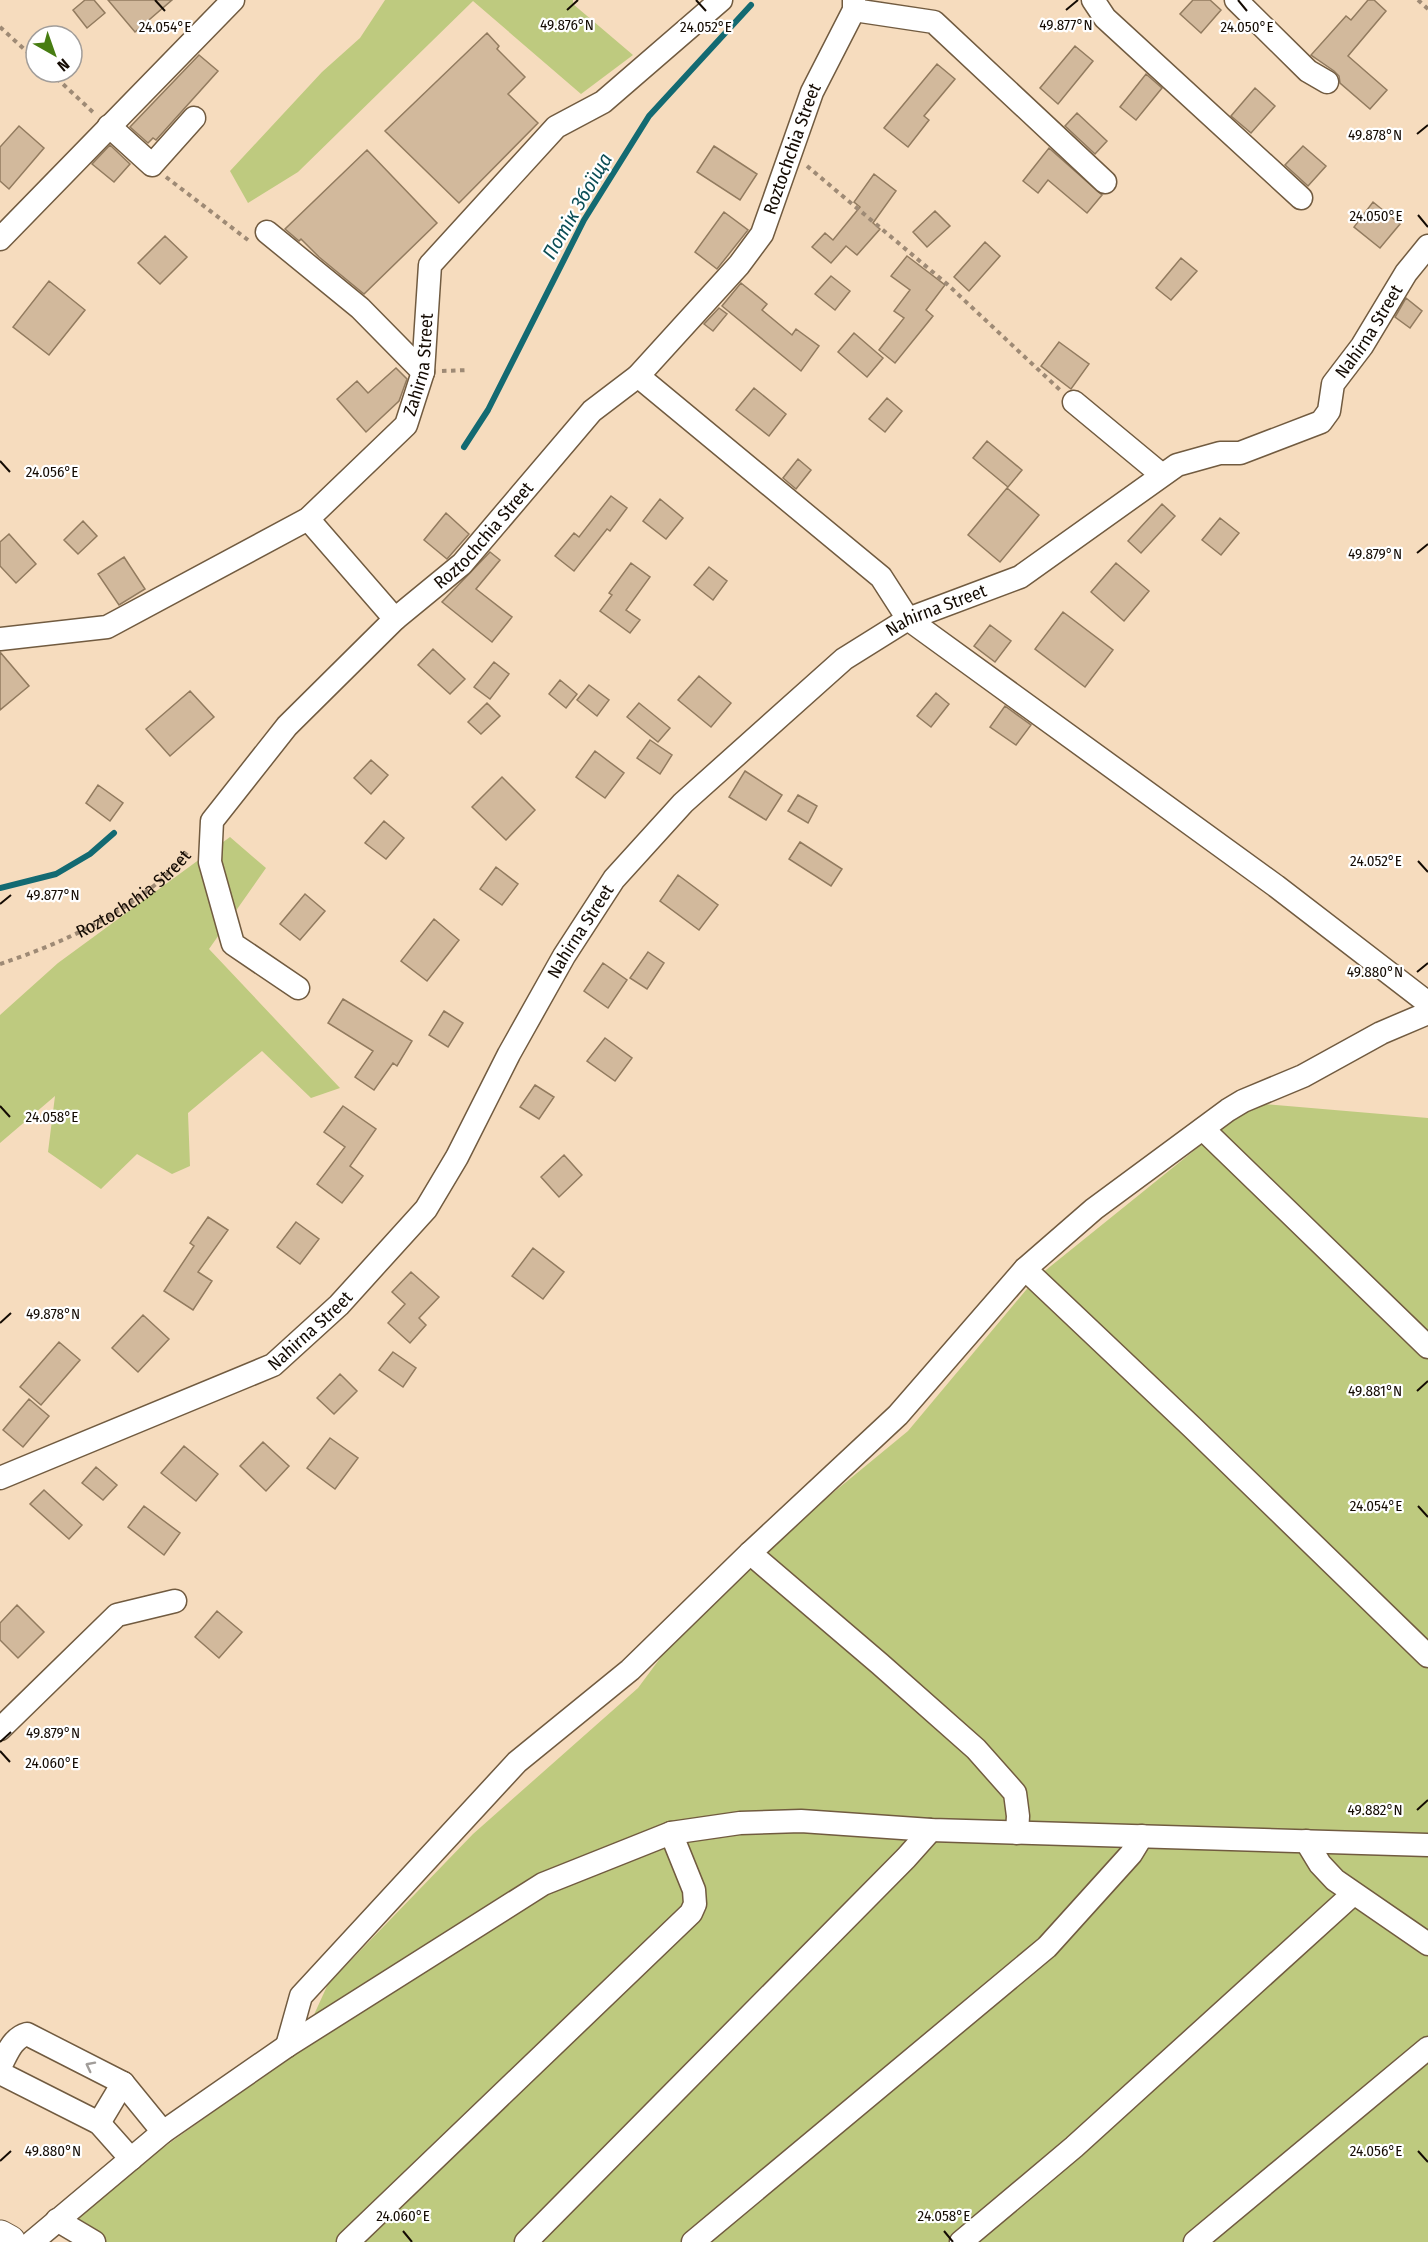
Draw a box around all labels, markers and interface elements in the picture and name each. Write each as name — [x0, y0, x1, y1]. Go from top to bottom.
text: 49.876°N — [540, 16, 594, 34]
text: 49.877°N — [1039, 16, 1093, 34]
text: 24.054°E — [139, 18, 191, 36]
text: 24.052°E — [680, 18, 732, 36]
text: 24.050°E — [1220, 18, 1274, 36]
north arrow — [24, 24, 84, 84]
text: N — [54, 55, 73, 75]
street label: Roztochchia Street — [759, 79, 826, 217]
text: 49.878°N — [1348, 126, 1402, 144]
water label: Потік Збоїща — [537, 149, 617, 263]
text: 24.050°E — [1349, 207, 1403, 225]
street label: Nahirna Street — [1331, 281, 1407, 382]
street label: Zahirna Street — [399, 312, 438, 419]
text: 24.056°E — [26, 463, 78, 481]
street label: Roztochchia Street — [429, 477, 538, 594]
text: 49.879°N — [1348, 545, 1402, 563]
street label: Nahirna Street — [882, 580, 990, 641]
street label: Roztochchia Street — [72, 845, 196, 943]
text: 24.052°E — [1350, 852, 1402, 870]
street label: Nahirna Street — [543, 880, 618, 982]
text: 49.877°N — [26, 886, 80, 904]
text: 49.880°N — [1347, 963, 1403, 981]
text: 24.058°E — [26, 1108, 78, 1126]
street label: Nahirna Street — [263, 1287, 357, 1375]
text: 49.878°N — [26, 1305, 80, 1323]
text: 49.881°N — [1348, 1382, 1402, 1400]
text: 24.054°E — [1350, 1497, 1402, 1515]
text: 49.879°N — [26, 1724, 80, 1742]
text: 24.060°E — [25, 1754, 79, 1772]
text: 49.882°N — [1347, 1801, 1403, 1819]
one-way arrow — [85, 2062, 96, 2073]
text: 49.880°N — [25, 2142, 81, 2160]
text: 24.056°E — [1350, 2142, 1402, 2160]
text: 24.060°E — [376, 2207, 430, 2225]
text: 24.058°E — [918, 2207, 970, 2225]

